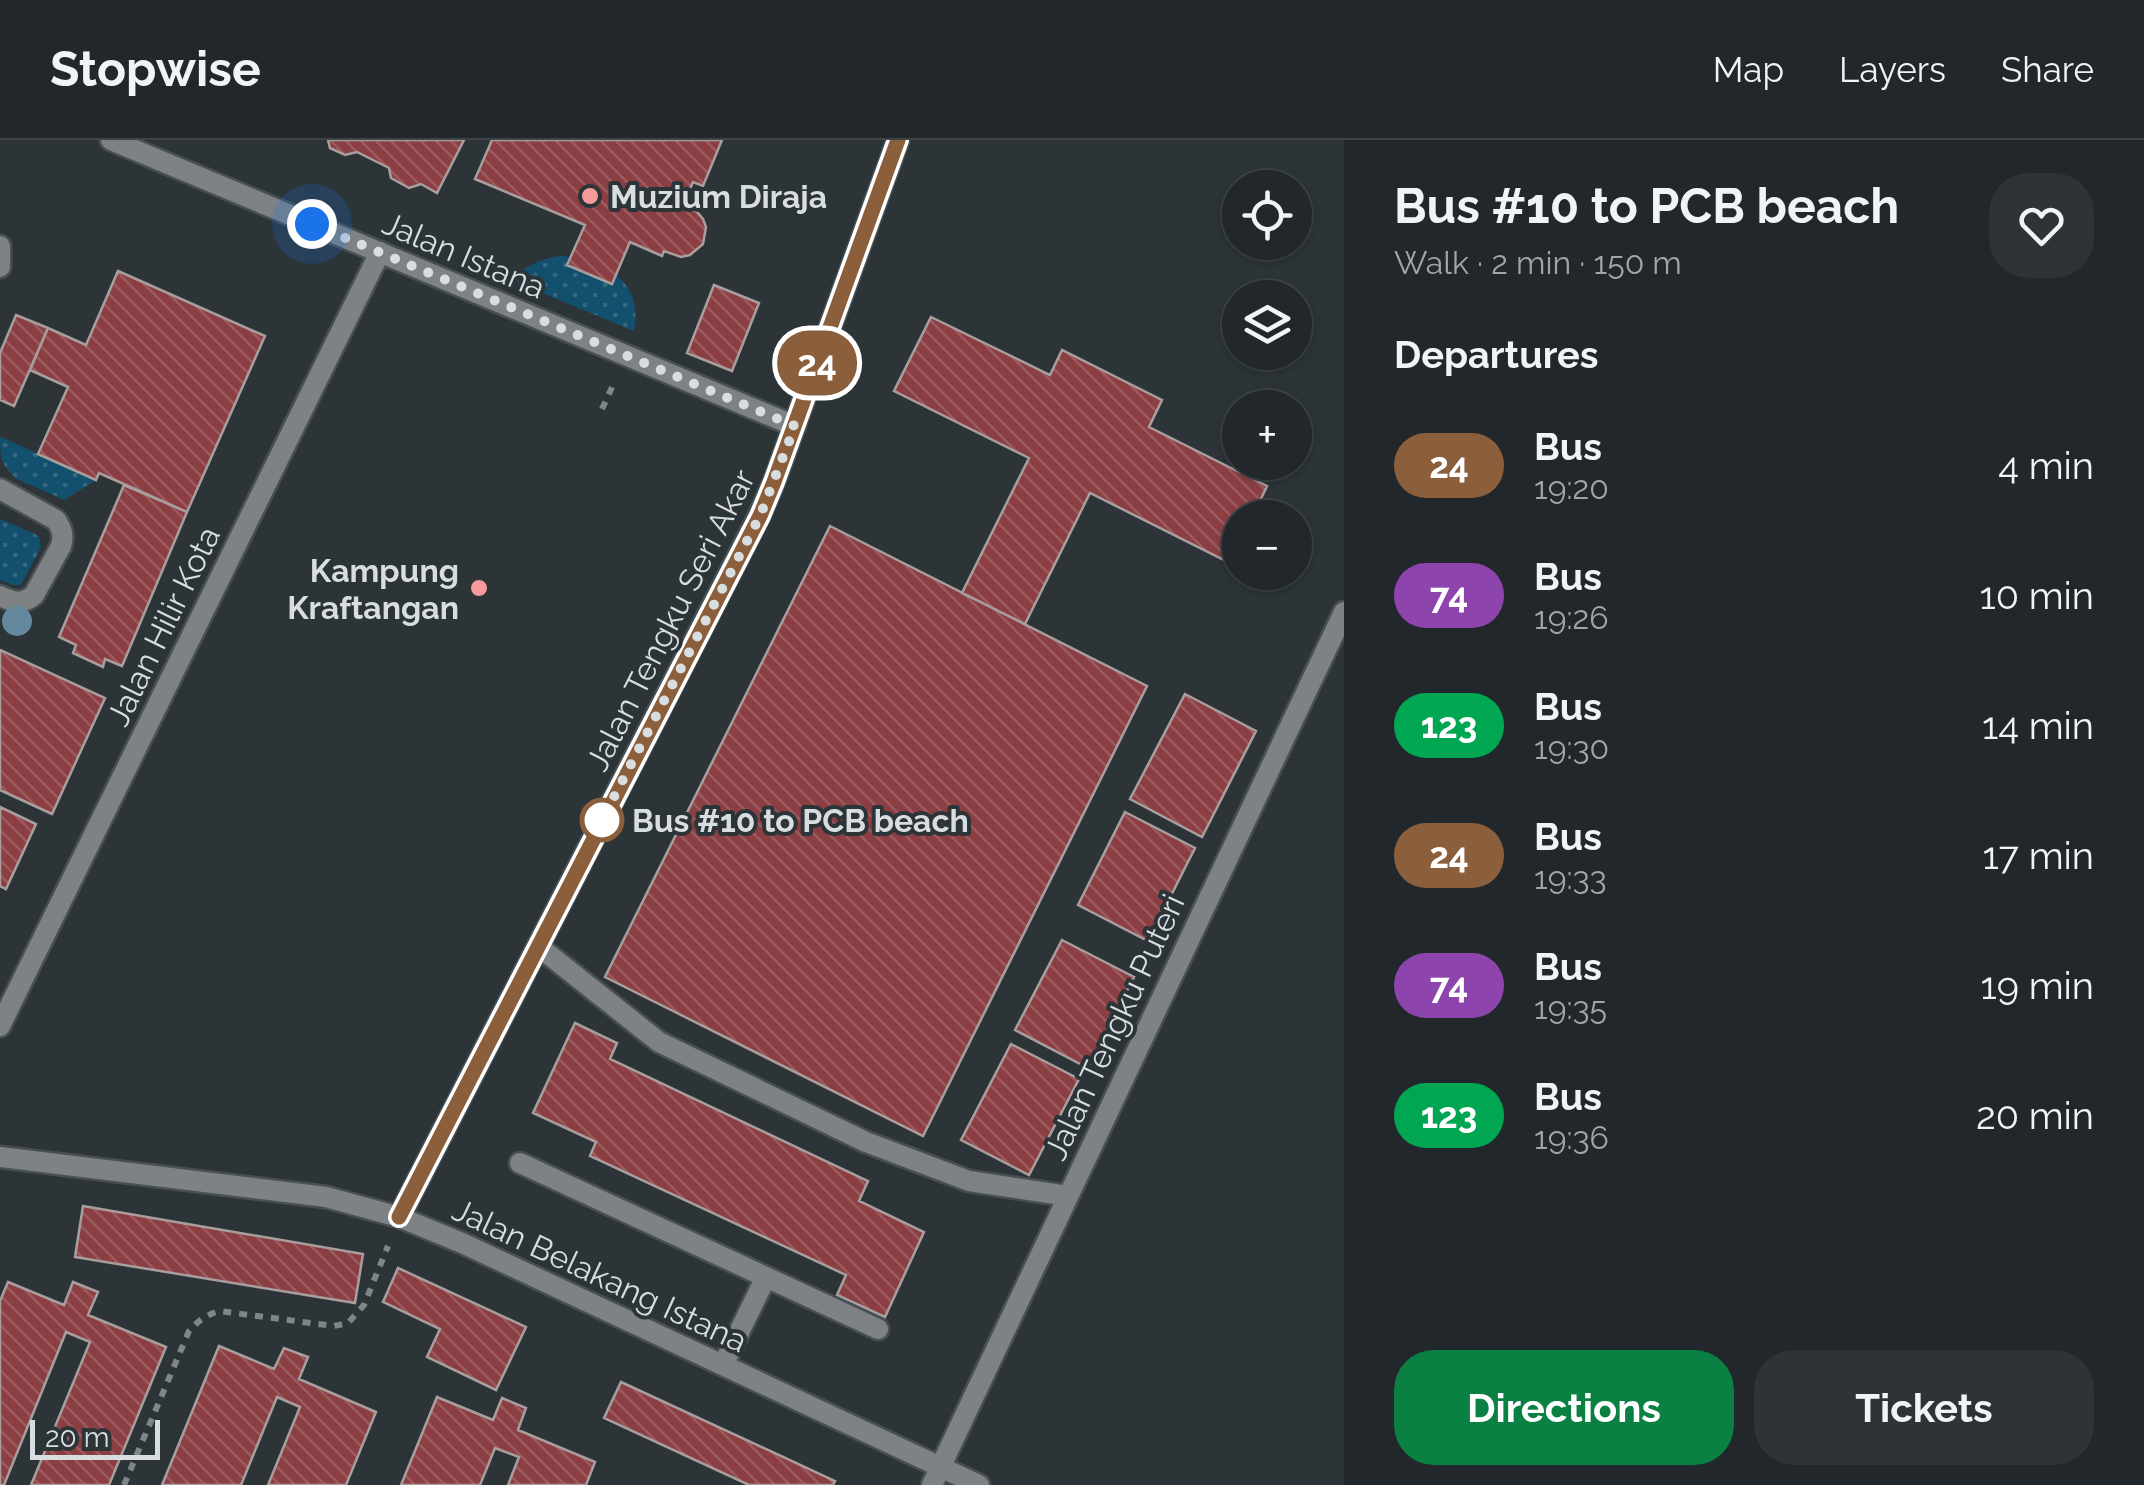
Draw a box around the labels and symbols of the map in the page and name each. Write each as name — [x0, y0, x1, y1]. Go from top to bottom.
place label: Muzium Diraja — [610, 178, 827, 215]
marker: Muzium Diraja — [579, 185, 601, 207]
your location — [287, 199, 337, 249]
street label: Jalan Istana — [377, 204, 551, 306]
line badge: 24 — [772, 330, 862, 396]
street label: Jalan Tengku Seri Akar — [578, 463, 762, 777]
street label: Jalan Hilir Kota — [99, 520, 227, 732]
place label: Kampung Kraftangan — [287, 552, 459, 626]
marker: Kampung Kraftangan — [468, 577, 490, 599]
marker: Bus #10 to PCB beach — [581, 799, 623, 841]
place label: Bus #10 to PCB beach — [632, 802, 969, 839]
street label: Jalan Tengku Puteri — [1036, 889, 1192, 1165]
street label: Jalan Belakang Istana — [447, 1191, 753, 1359]
scale bar — [30, 1415, 160, 1460]

